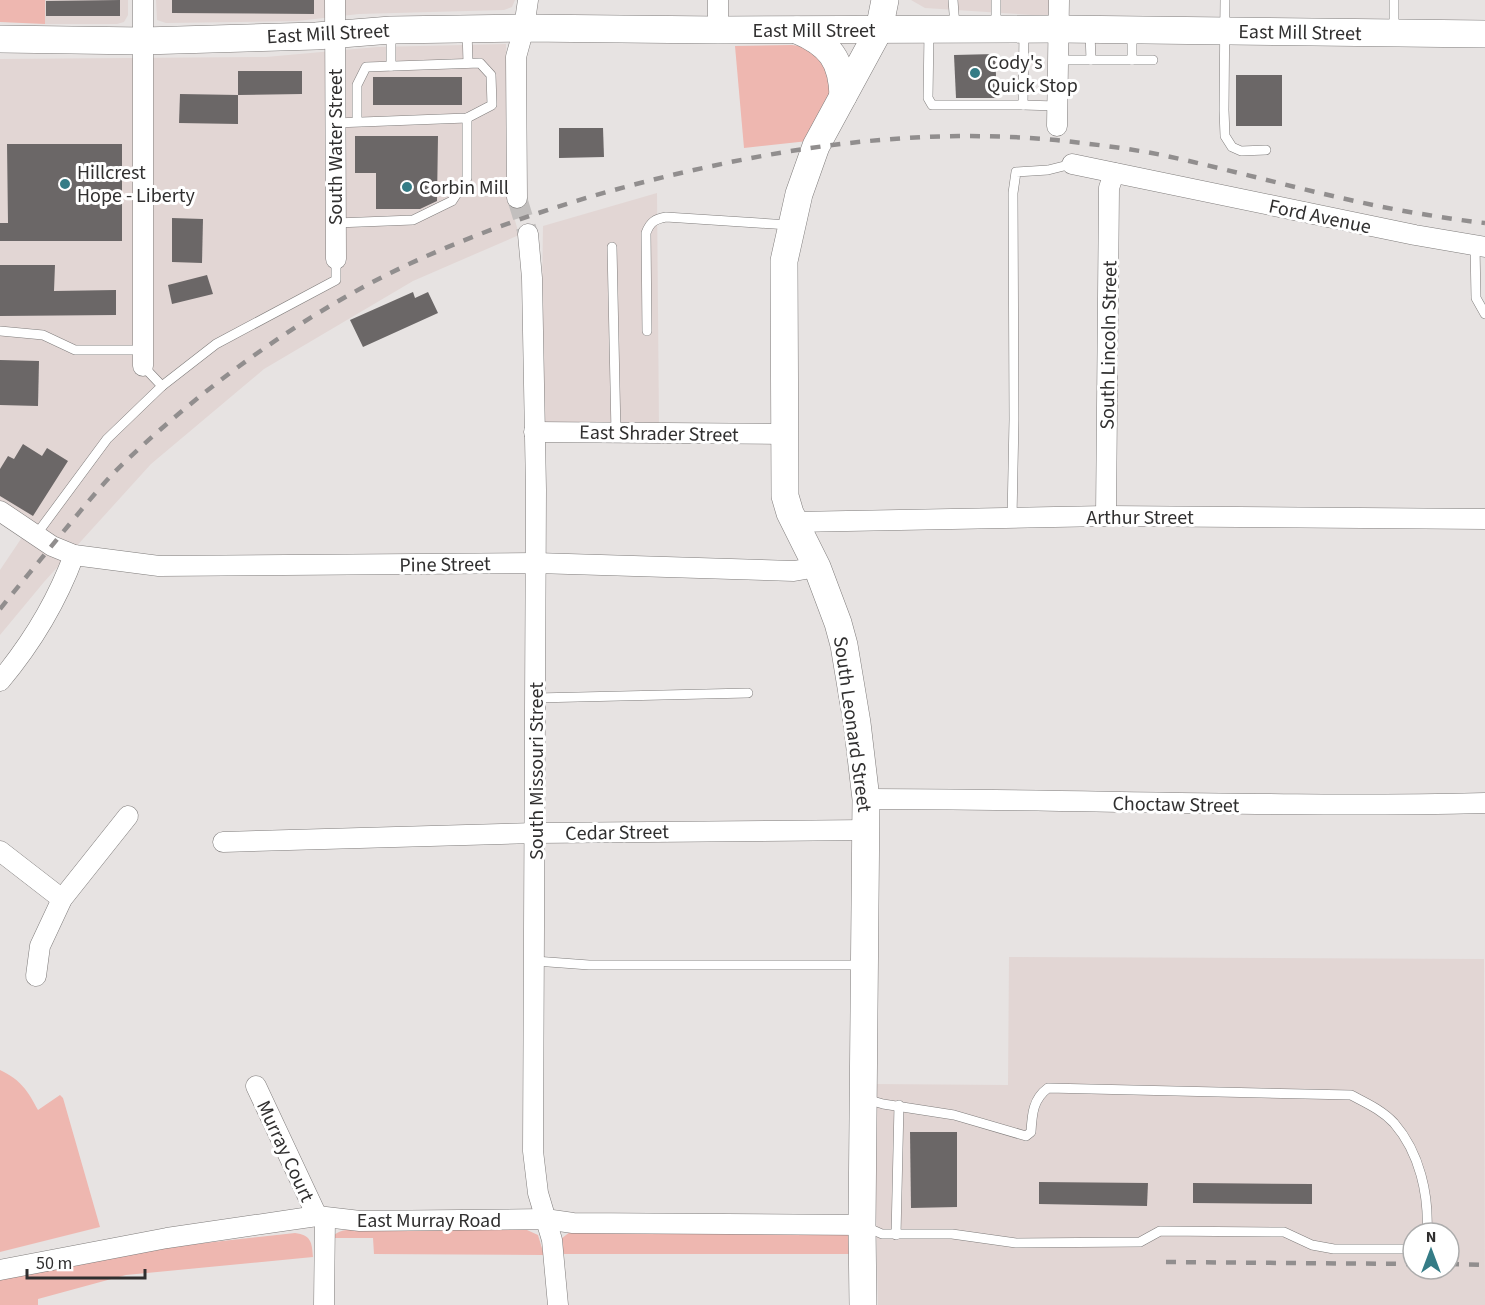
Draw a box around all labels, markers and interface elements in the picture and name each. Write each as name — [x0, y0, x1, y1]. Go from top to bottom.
street label: East Mill Street — [266, 17, 390, 51]
street label: East Mill Street — [752, 17, 876, 45]
street label: East Mill Street — [1238, 18, 1362, 48]
place label: Cody's Quick Stop — [987, 49, 1078, 100]
marker: Cody's Quick Stop — [968, 66, 982, 80]
street label: South Water Street — [322, 68, 350, 225]
place label: Hillcrest Hope - Liberty — [77, 159, 195, 210]
place label: Corbin Mill — [419, 174, 509, 202]
marker: Hillcrest Hope - Liberty — [58, 177, 72, 191]
marker: Corbin Mill — [400, 180, 414, 194]
street label: Ford Avenue — [1266, 192, 1374, 241]
street label: South Lincoln Street — [1094, 260, 1124, 430]
street label: East Shrader Street — [579, 419, 739, 449]
street label: Arthur Street — [1086, 504, 1194, 532]
street label: Pine Street — [399, 550, 491, 580]
street label: South Leonard Street — [826, 634, 878, 814]
street label: South Missouri Street — [523, 682, 551, 860]
street label: Choctaw Street — [1112, 790, 1240, 820]
street label: Cedar Street — [565, 818, 669, 848]
street label: Murray Court — [249, 1096, 321, 1207]
street label: East Murray Road — [357, 1207, 501, 1235]
north arrow — [1401, 1221, 1461, 1281]
text: N — [1426, 1226, 1436, 1248]
scale bar — [27, 1242, 146, 1280]
text: 50 m — [36, 1251, 72, 1276]

